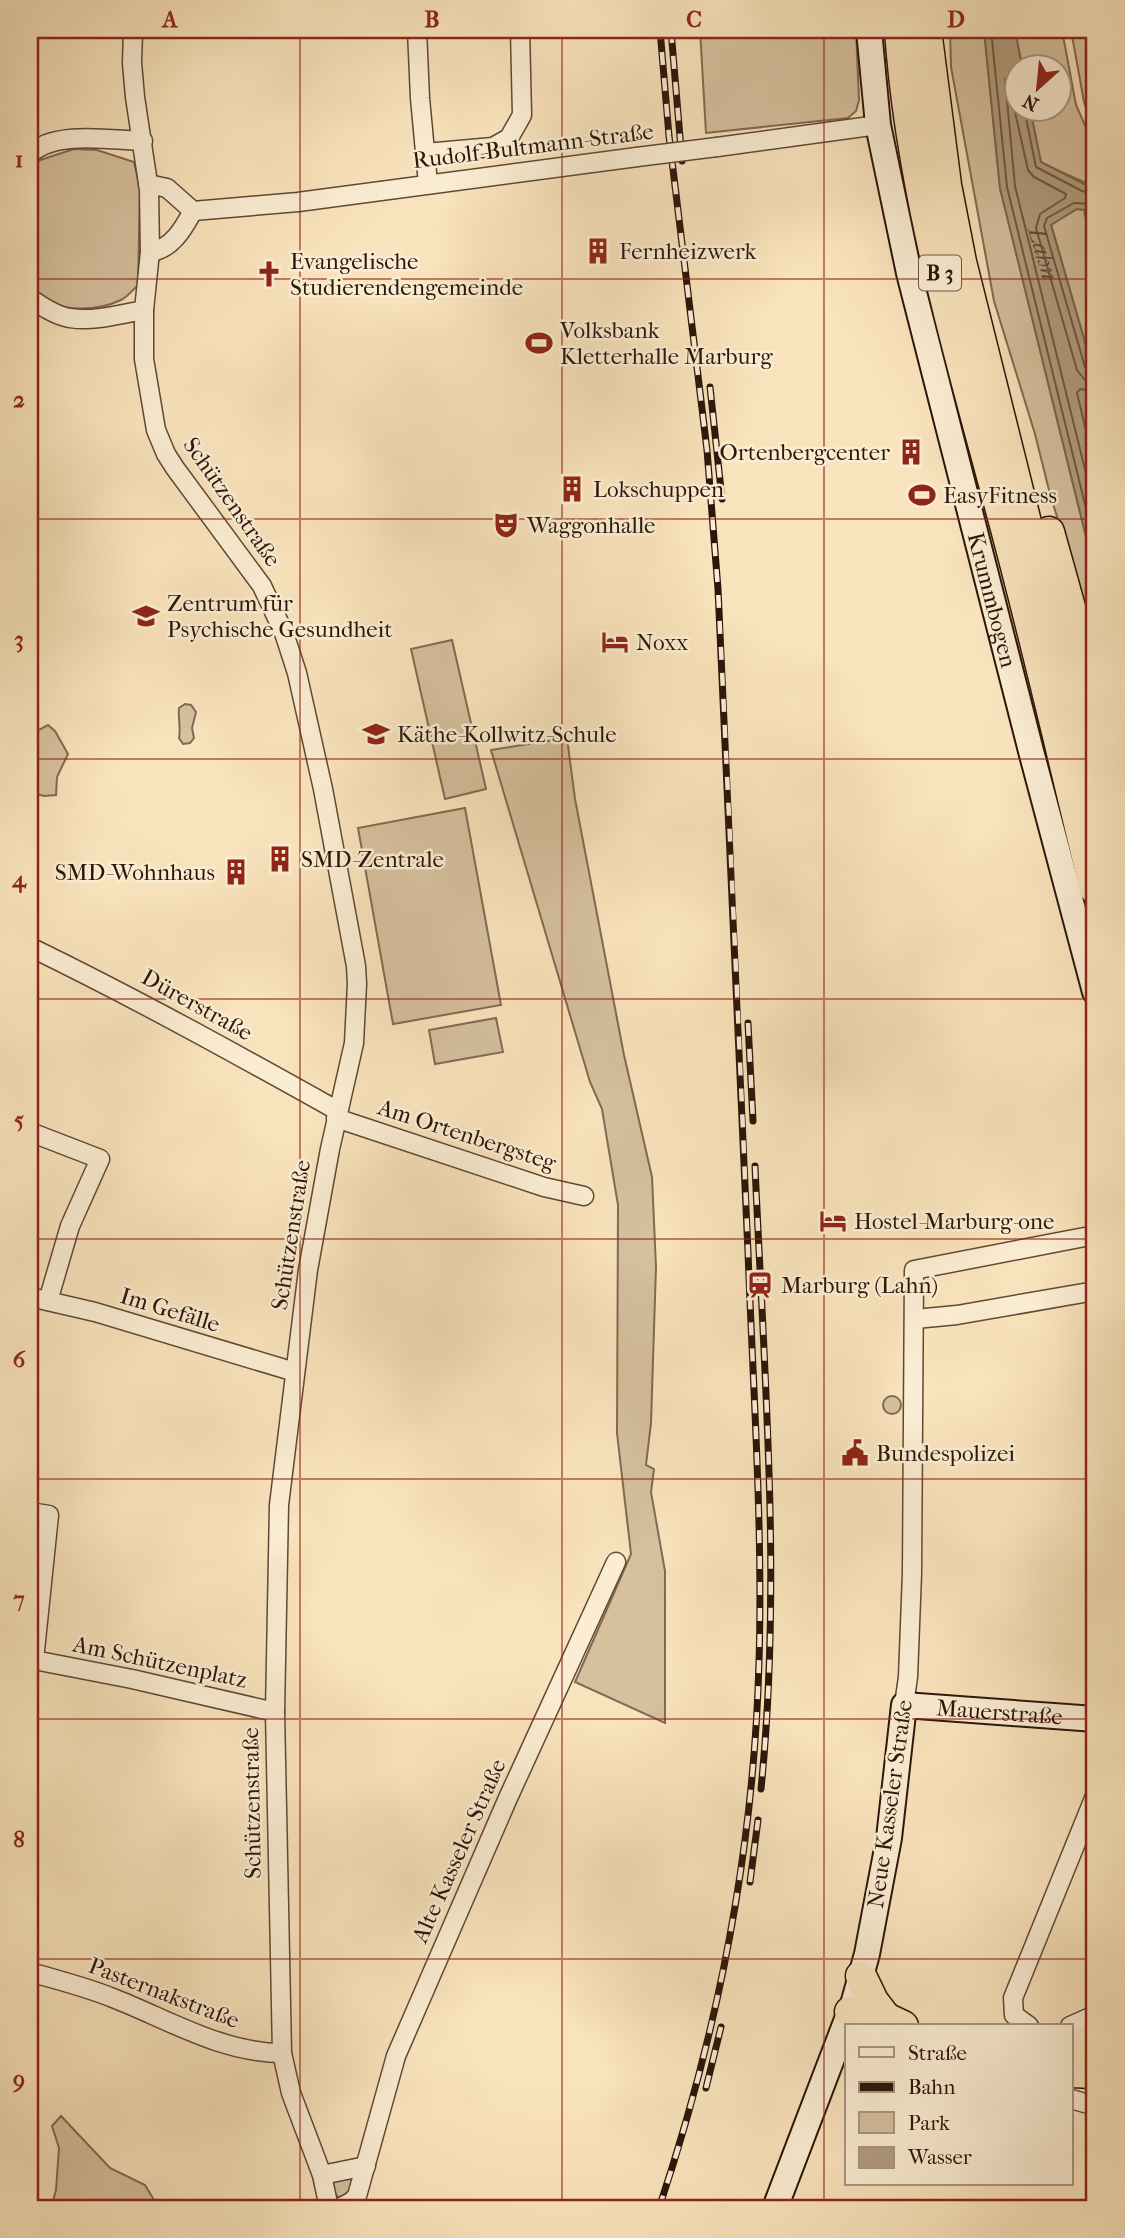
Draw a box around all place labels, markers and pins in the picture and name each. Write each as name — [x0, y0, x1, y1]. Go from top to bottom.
building icon: Fernheizwerk — [583, 236, 613, 266]
place label: Fernheizwerk — [619, 238, 758, 265]
place label: Evangelische Studierendengemeinde — [290, 248, 523, 301]
church icon: Evangelische Studierendengemeinde — [254, 259, 284, 289]
place label: Volksbank Kletterhalle Marburg — [559, 317, 773, 370]
sports icon: Volksbank Kletterhalle Marburg — [524, 328, 554, 358]
building icon: Ortenbergcenter — [896, 437, 926, 467]
place label: Ortenbergcenter — [720, 439, 890, 466]
building icon: Lokschuppen — [557, 474, 587, 504]
place label: Lokschuppen — [593, 476, 725, 503]
sports icon: EasyFitness — [907, 480, 937, 510]
place label: EasyFitness — [943, 482, 1057, 509]
theatre icon: Waggonhalle — [491, 510, 521, 540]
place label: Waggonhalle — [526, 512, 656, 539]
place label: Zentrum für Psychische Gesundheit — [167, 590, 392, 643]
school or university icon: Zentrum für Psychische Gesundheit — [131, 601, 161, 631]
hotel icon: Noxx — [600, 627, 630, 657]
place label: Noxx — [636, 629, 688, 656]
school or university icon: Käthe-Kollwitz-Schule — [361, 719, 391, 749]
place label: Käthe-Kollwitz-Schule — [397, 721, 617, 748]
building icon: SMD-Zentrale — [265, 844, 295, 874]
place label: SMD-Zentrale — [301, 846, 444, 873]
building icon: SMD-Wohnhaus — [221, 857, 251, 887]
place label: SMD-Wohnhaus — [55, 859, 215, 886]
hotel icon: Hostel-Marburg-one — [818, 1206, 848, 1236]
place label: Hostel-Marburg-one — [854, 1208, 1054, 1235]
station icon: Marburg (Lahn) — [745, 1270, 775, 1300]
place label: Marburg (Lahn) — [781, 1272, 938, 1299]
public building icon: Bundespolizei — [840, 1438, 870, 1468]
place label: Bundespolizei — [876, 1440, 1015, 1467]

